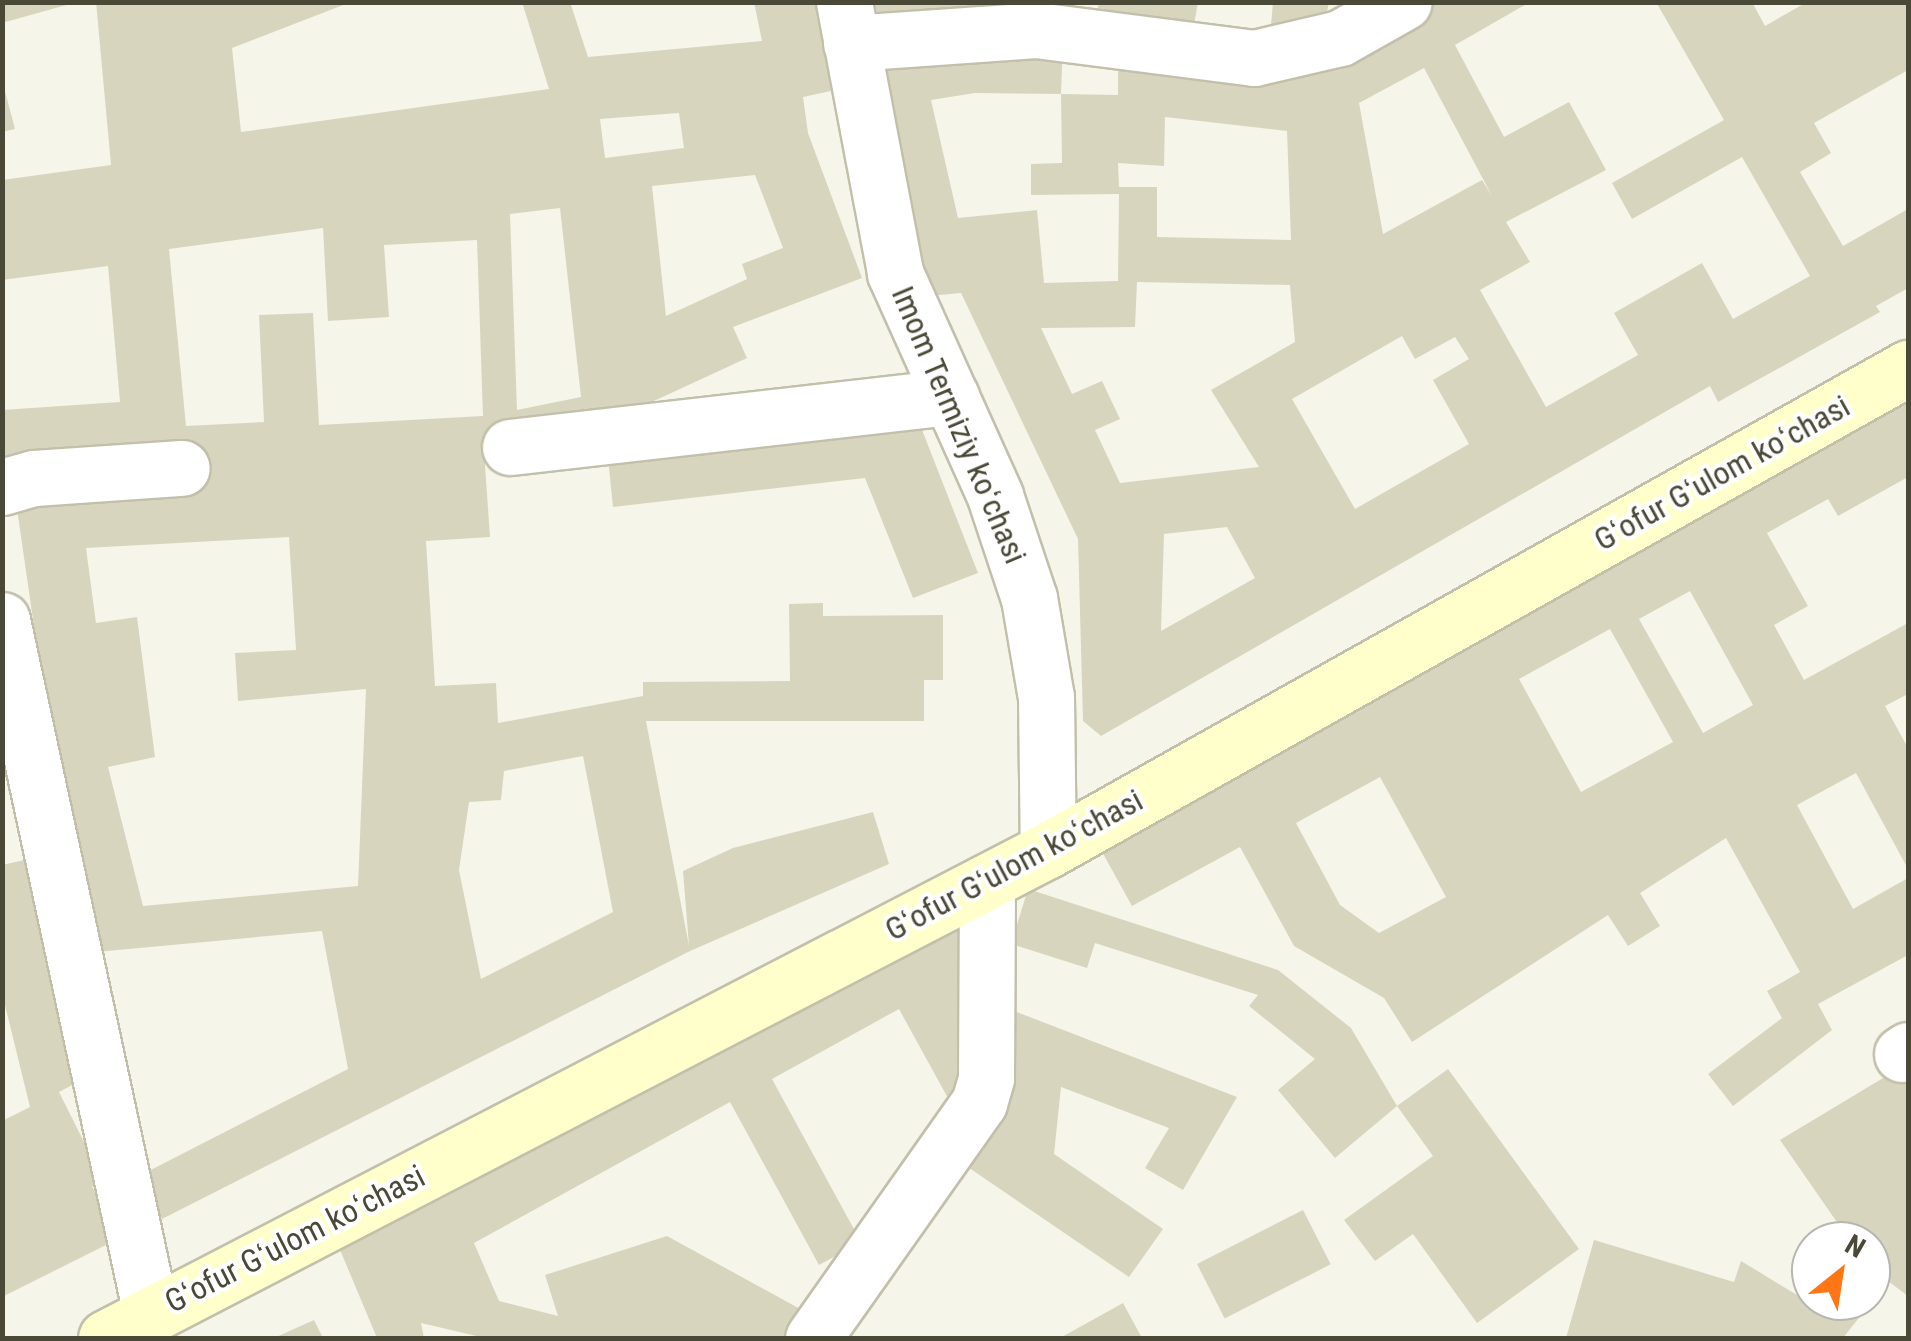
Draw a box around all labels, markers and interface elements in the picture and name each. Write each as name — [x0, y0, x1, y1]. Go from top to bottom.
street label: Imom Termiziy koʻchasi — [883, 280, 1035, 570]
street label: Gʻofur Gʻulom koʻchasi — [1588, 387, 1856, 559]
street label: Gʻofur Gʻulom koʻchasi — [879, 781, 1149, 949]
street label: Gʻofur Gʻulom koʻchasi — [159, 1157, 431, 1321]
north arrow — [1791, 1221, 1891, 1321]
text: N — [1840, 1228, 1871, 1265]

